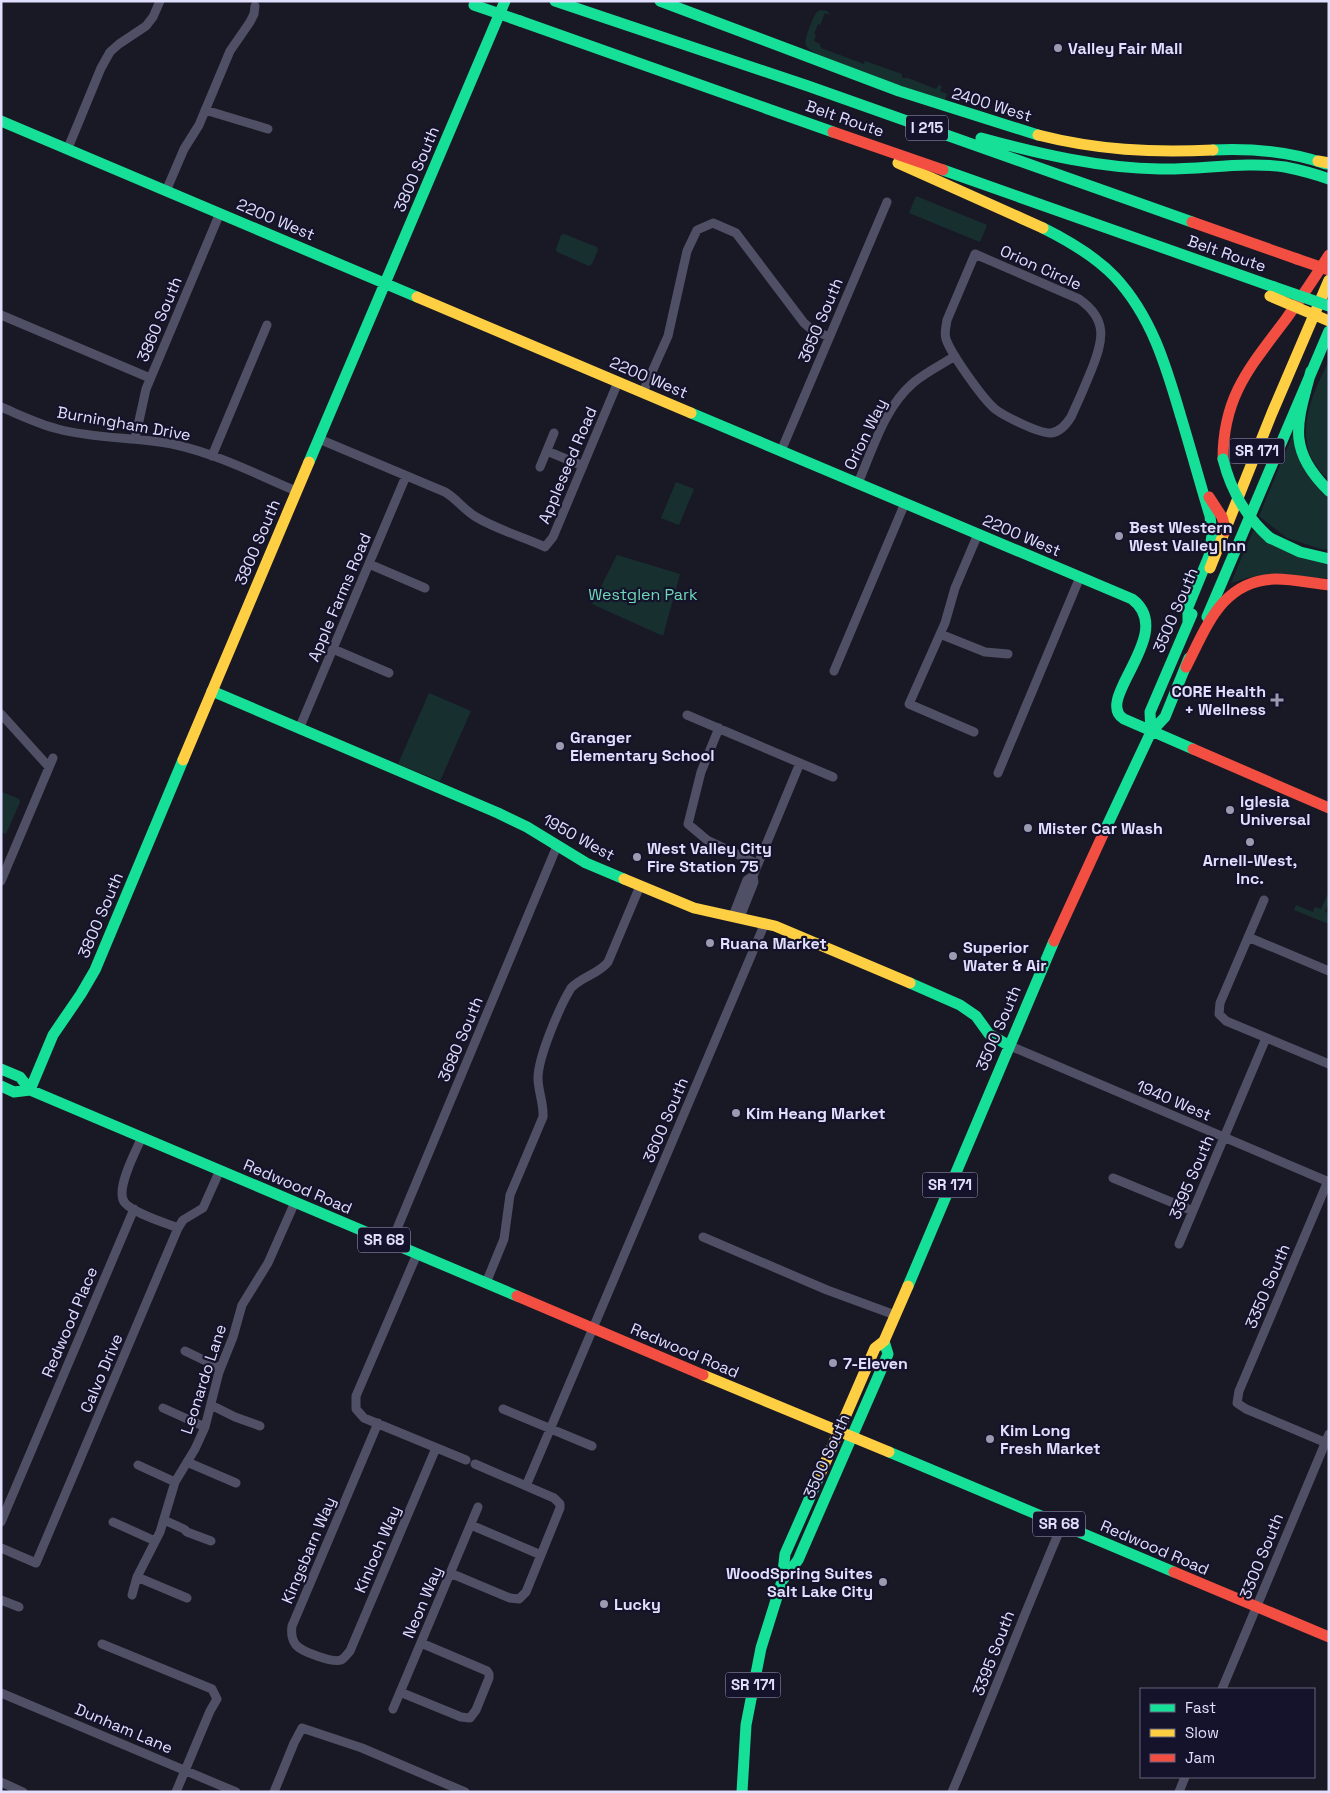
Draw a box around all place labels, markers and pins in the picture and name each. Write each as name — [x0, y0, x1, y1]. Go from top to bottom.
place label: Valley Fair Mall — [1068, 38, 1183, 59]
marker: Valley Fair Mall — [1052, 42, 1064, 54]
place label: Best Western West Valley Inn — [1129, 517, 1246, 556]
marker: Best Western West Valley Inn — [1113, 530, 1125, 542]
place label: CORE Health + Wellness — [1171, 681, 1266, 720]
marker: CORE Health + Wellness — [1270, 693, 1284, 707]
place label: Granger Elementary School — [570, 727, 714, 766]
marker: Granger Elementary School — [554, 740, 566, 752]
place label: Iglesia Universal — [1240, 791, 1311, 830]
marker: Iglesia Universal — [1224, 804, 1236, 816]
place label: Mister Car Wash — [1038, 818, 1163, 839]
marker: Mister Car Wash — [1022, 822, 1034, 834]
marker: Arnell-West, Inc. — [1244, 836, 1256, 848]
place label: West Valley City Fire Station 75 — [647, 838, 772, 877]
place label: Arnell-West, Inc. — [1203, 850, 1297, 889]
marker: West Valley City Fire Station 75 — [631, 851, 643, 863]
place label: Ruana Market — [720, 933, 827, 954]
marker: Ruana Market — [704, 937, 716, 949]
place label: Superior Water & Air — [963, 937, 1047, 976]
marker: Superior Water & Air — [947, 950, 959, 962]
place label: Kim Heang Market — [746, 1103, 886, 1124]
marker: Kim Heang Market — [730, 1107, 742, 1119]
place label: 7-Eleven — [843, 1353, 908, 1374]
marker: 7-Eleven — [827, 1357, 839, 1369]
place label: Kim Long Fresh Market — [1000, 1420, 1101, 1459]
marker: Kim Long Fresh Market — [984, 1433, 996, 1445]
place label: WoodSpring Suites Salt Lake City — [726, 1563, 873, 1602]
marker: WoodSpring Suites Salt Lake City — [877, 1576, 889, 1588]
place label: Lucky — [614, 1594, 661, 1615]
marker: Lucky — [598, 1598, 610, 1610]

